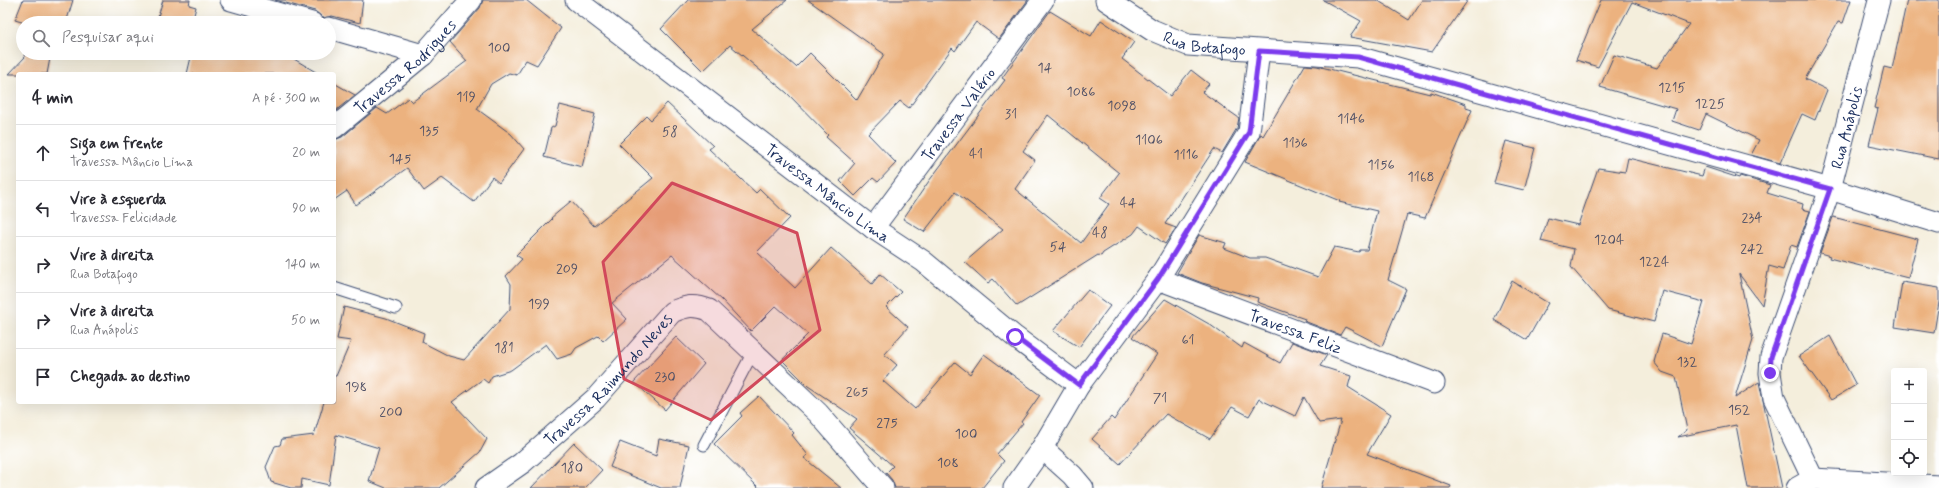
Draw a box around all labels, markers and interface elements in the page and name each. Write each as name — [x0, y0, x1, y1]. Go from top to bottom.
street label: Travessa Rodrigues — [350, 15, 461, 119]
search box — [16, 16, 336, 60]
icon: search — [30, 27, 52, 49]
street label: Rua Botafogo — [1160, 27, 1246, 62]
text: Pesquisar aqui — [62, 28, 154, 48]
house number: 100 — [488, 39, 510, 57]
house number: 14 — [1038, 59, 1053, 77]
street label: Travessa Valério — [917, 64, 1001, 166]
house number: 1215 — [1658, 79, 1686, 97]
house number: 1086 — [1067, 83, 1096, 101]
street label: Rua Anápolis — [1827, 84, 1868, 171]
text: 4 min — [32, 87, 73, 109]
house number: 119 — [456, 88, 476, 106]
text: A pé · 300 m — [252, 90, 320, 107]
house number: 1225 — [1695, 95, 1725, 113]
house number: 1098 — [1107, 97, 1137, 115]
house number: 31 — [1005, 105, 1017, 123]
house number: 1146 — [1337, 110, 1365, 128]
house number: 135 — [419, 122, 439, 140]
house number: 58 — [662, 123, 678, 141]
house number: 1106 — [1135, 131, 1163, 149]
text: Siga em frente — [70, 134, 163, 154]
house number: 1136 — [1282, 134, 1308, 152]
street label: Travessa Mâncio Lima — [760, 140, 893, 248]
icon: ahead — [32, 142, 54, 164]
text: 20 m — [292, 144, 320, 161]
house number: 41 — [969, 145, 983, 163]
house number: 1116 — [1174, 146, 1198, 164]
house number: 145 — [389, 150, 411, 168]
text: Travessa Mâncio Lima — [70, 154, 193, 171]
house number: 1156 — [1367, 156, 1395, 174]
house number: 1168 — [1408, 168, 1434, 186]
text: Vire à esquerda — [70, 190, 166, 210]
house number: 44 — [1120, 194, 1137, 212]
icon: left — [32, 198, 54, 220]
text: 90 m — [292, 200, 320, 217]
house number: 234 — [1741, 209, 1763, 227]
text: Travessa Felicidade — [70, 210, 177, 227]
house number: 48 — [1092, 224, 1108, 242]
house number: 1204 — [1594, 231, 1624, 249]
house number: 54 — [1050, 238, 1067, 256]
house number: 242 — [1740, 240, 1764, 258]
text: Vire à direita — [70, 246, 154, 266]
house number: 1224 — [1639, 253, 1669, 271]
icon: right — [32, 254, 54, 276]
text: 140 m — [285, 256, 320, 273]
house number: 209 — [556, 260, 578, 278]
text: Rua Botafogo — [70, 266, 138, 283]
house number: 199 — [528, 295, 550, 313]
text: Vire à direita — [70, 302, 154, 322]
street label: Travessa Feliz — [1245, 305, 1345, 359]
street label: Travessa Raimundo Neves — [540, 309, 678, 451]
icon: right — [32, 310, 54, 332]
text: 50 m — [291, 312, 320, 329]
text: Rua Anápolis — [70, 322, 139, 339]
route start — [1006, 328, 1024, 346]
house number: 61 — [1181, 331, 1195, 349]
house number: 181 — [494, 339, 514, 357]
house number: 132 — [1677, 353, 1697, 371]
route end — [1761, 364, 1779, 382]
icon: arrive — [32, 366, 54, 388]
text: Chegada ao destino — [70, 367, 190, 387]
house number: 230 — [654, 368, 676, 386]
map controls — [1891, 368, 1927, 476]
button: + — [1891, 368, 1927, 404]
house number: 198 — [345, 378, 367, 396]
house number: 265 — [846, 383, 868, 401]
house number: 71 — [1153, 389, 1167, 407]
house number: 152 — [1728, 401, 1750, 419]
house number: 200 — [379, 403, 403, 421]
button: − — [1891, 404, 1927, 440]
house number: 275 — [876, 414, 898, 432]
house number: 100 — [955, 425, 977, 443]
button: locate — [1891, 440, 1927, 476]
house number: 108 — [937, 454, 959, 472]
house number: 180 — [561, 459, 583, 477]

